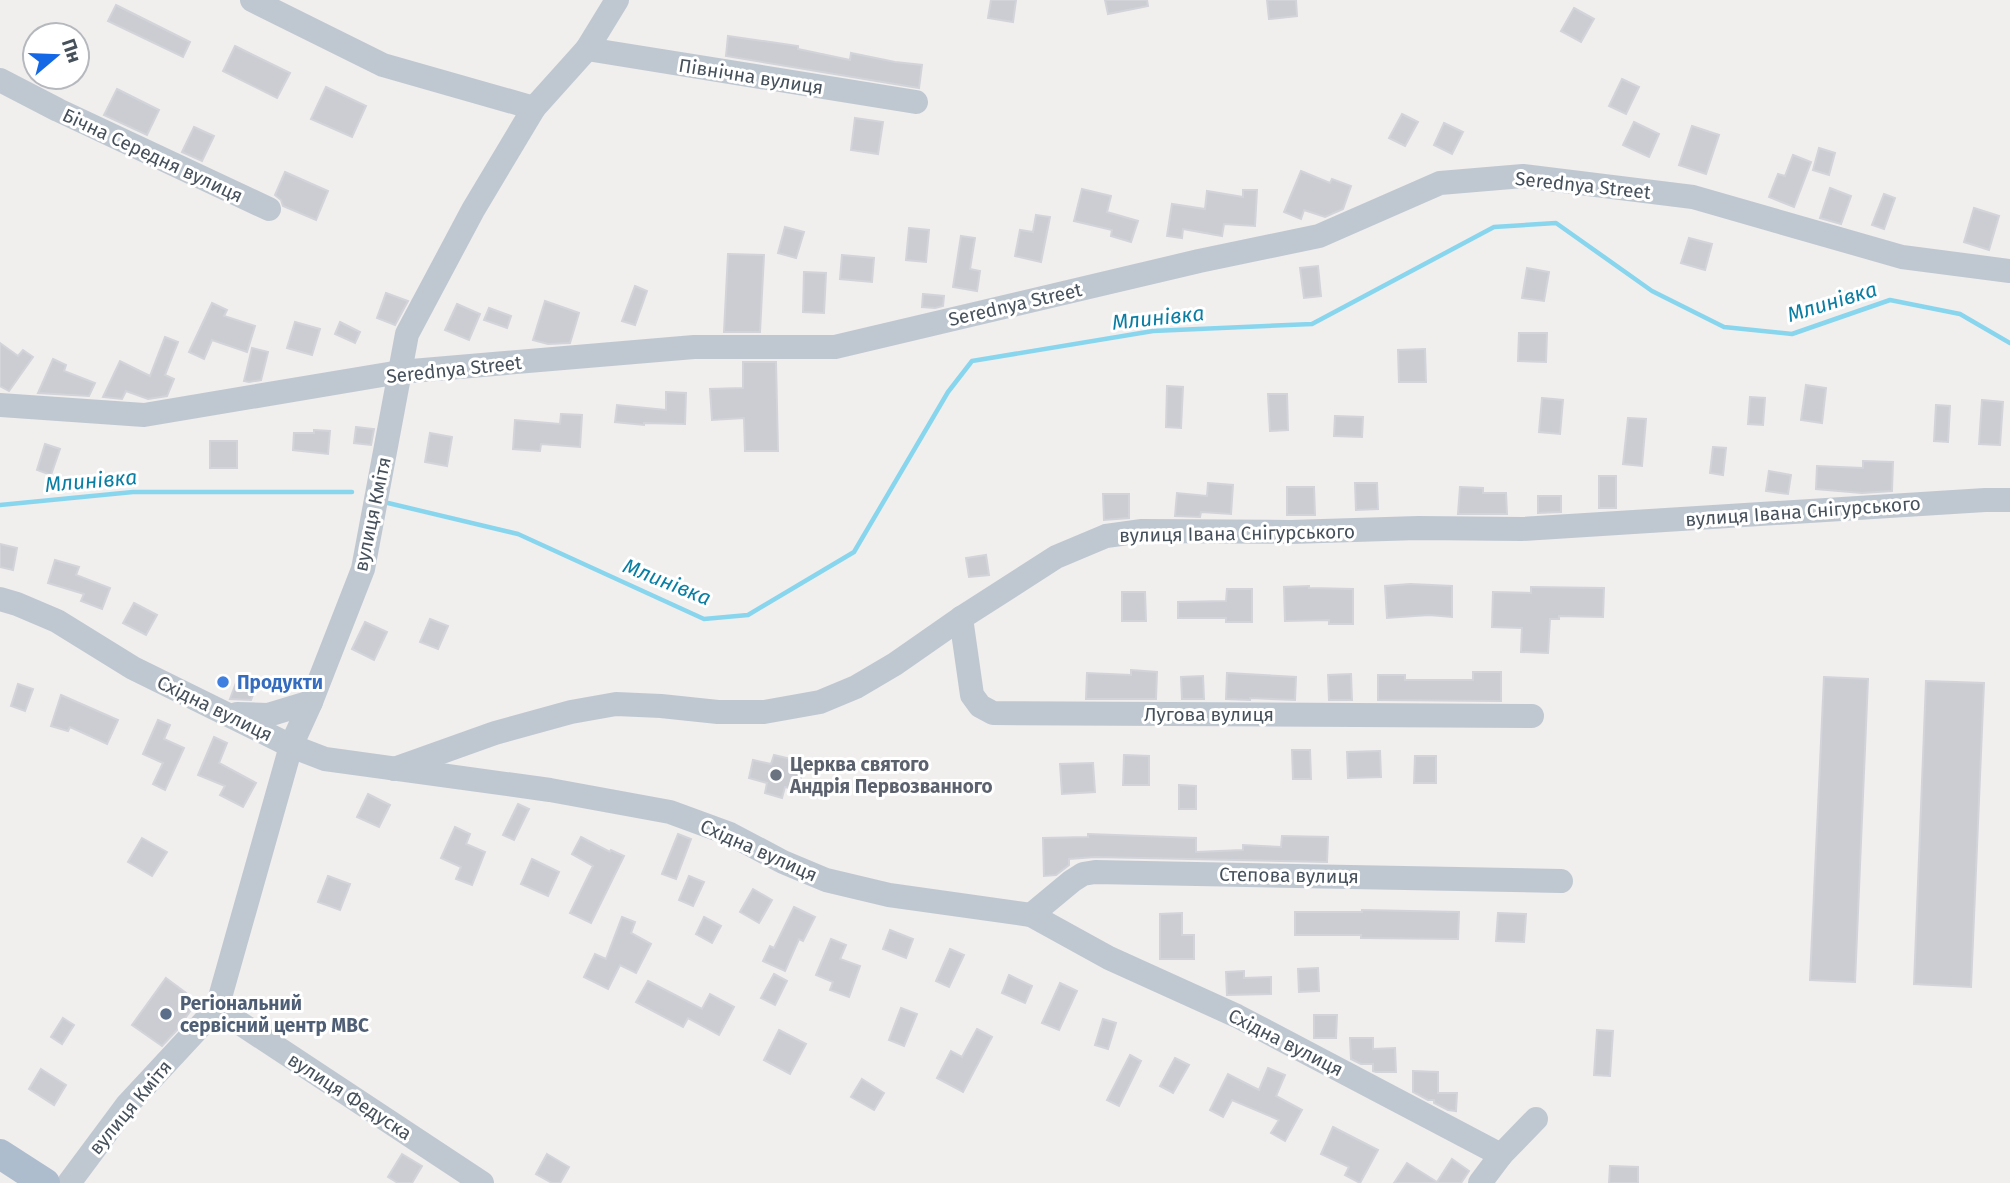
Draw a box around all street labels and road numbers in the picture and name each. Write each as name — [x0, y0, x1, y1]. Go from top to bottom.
street label: Північна вулиця — [677, 54, 825, 99]
street label: Бічна Середня вулиця — [59, 104, 247, 207]
street label: Serednya Street — [1514, 167, 1652, 204]
street label: Serednya Street — [946, 278, 1084, 331]
street label: Serednya Street — [385, 351, 523, 388]
street label: вулиця Кмітя — [349, 455, 396, 573]
street label: вулиця Івана Снігурського — [1685, 492, 1921, 531]
street label: вулиця Івана Снігурського — [1119, 520, 1355, 547]
street label: Східна вулиця — [153, 671, 276, 746]
street label: Лугова вулиця — [1144, 703, 1274, 726]
street label: Східна вулиця — [697, 814, 821, 887]
street label: Степова вулиця — [1219, 863, 1359, 888]
street label: Східна вулиця — [1225, 1004, 1347, 1081]
street label: вулиця Федуска — [283, 1048, 416, 1145]
street label: вулиця Кмітя — [84, 1055, 177, 1159]

